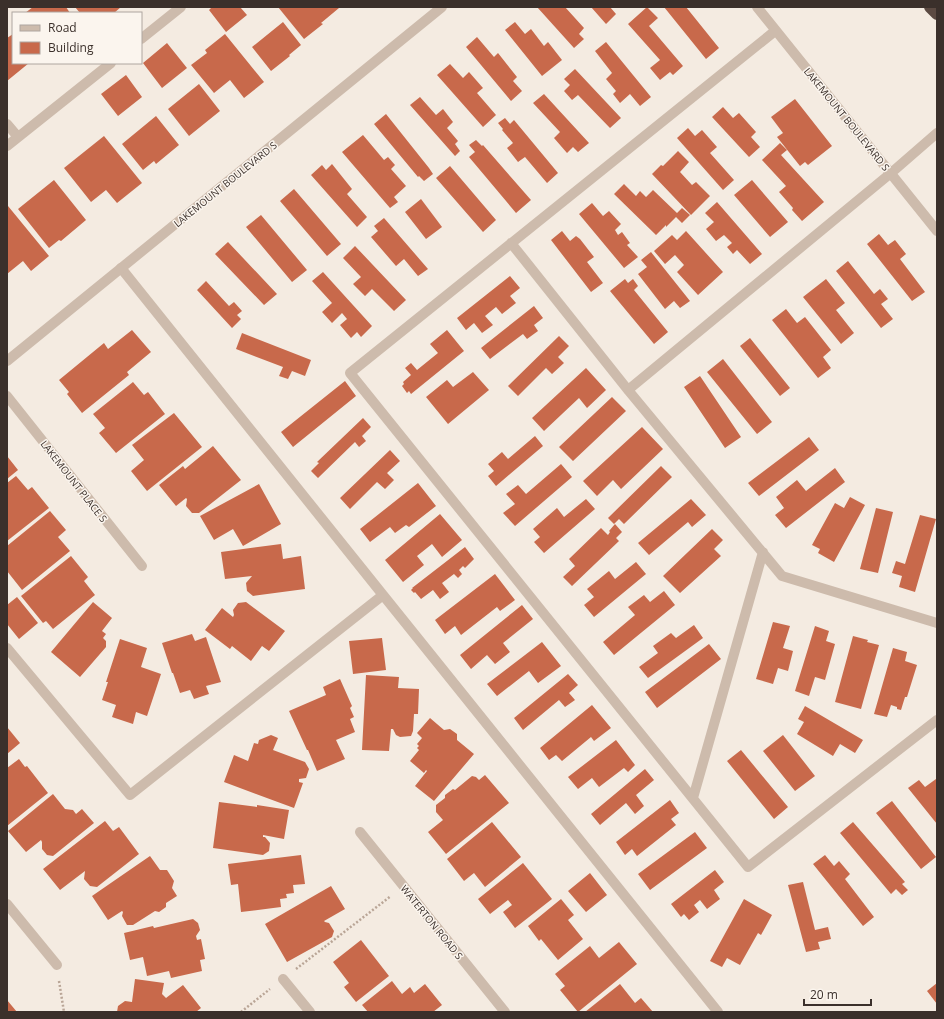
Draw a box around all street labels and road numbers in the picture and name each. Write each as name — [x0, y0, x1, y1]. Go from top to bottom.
street label: LAKEMOUNT BOULEVARD S — [801, 64, 893, 174]
street label: LAKEMOUNT BOULEVARD S — [170, 138, 280, 230]
street label: LAKEMOUNT PLACE S — [38, 437, 110, 525]
street label: WATERTON ROAD S — [398, 882, 466, 962]

